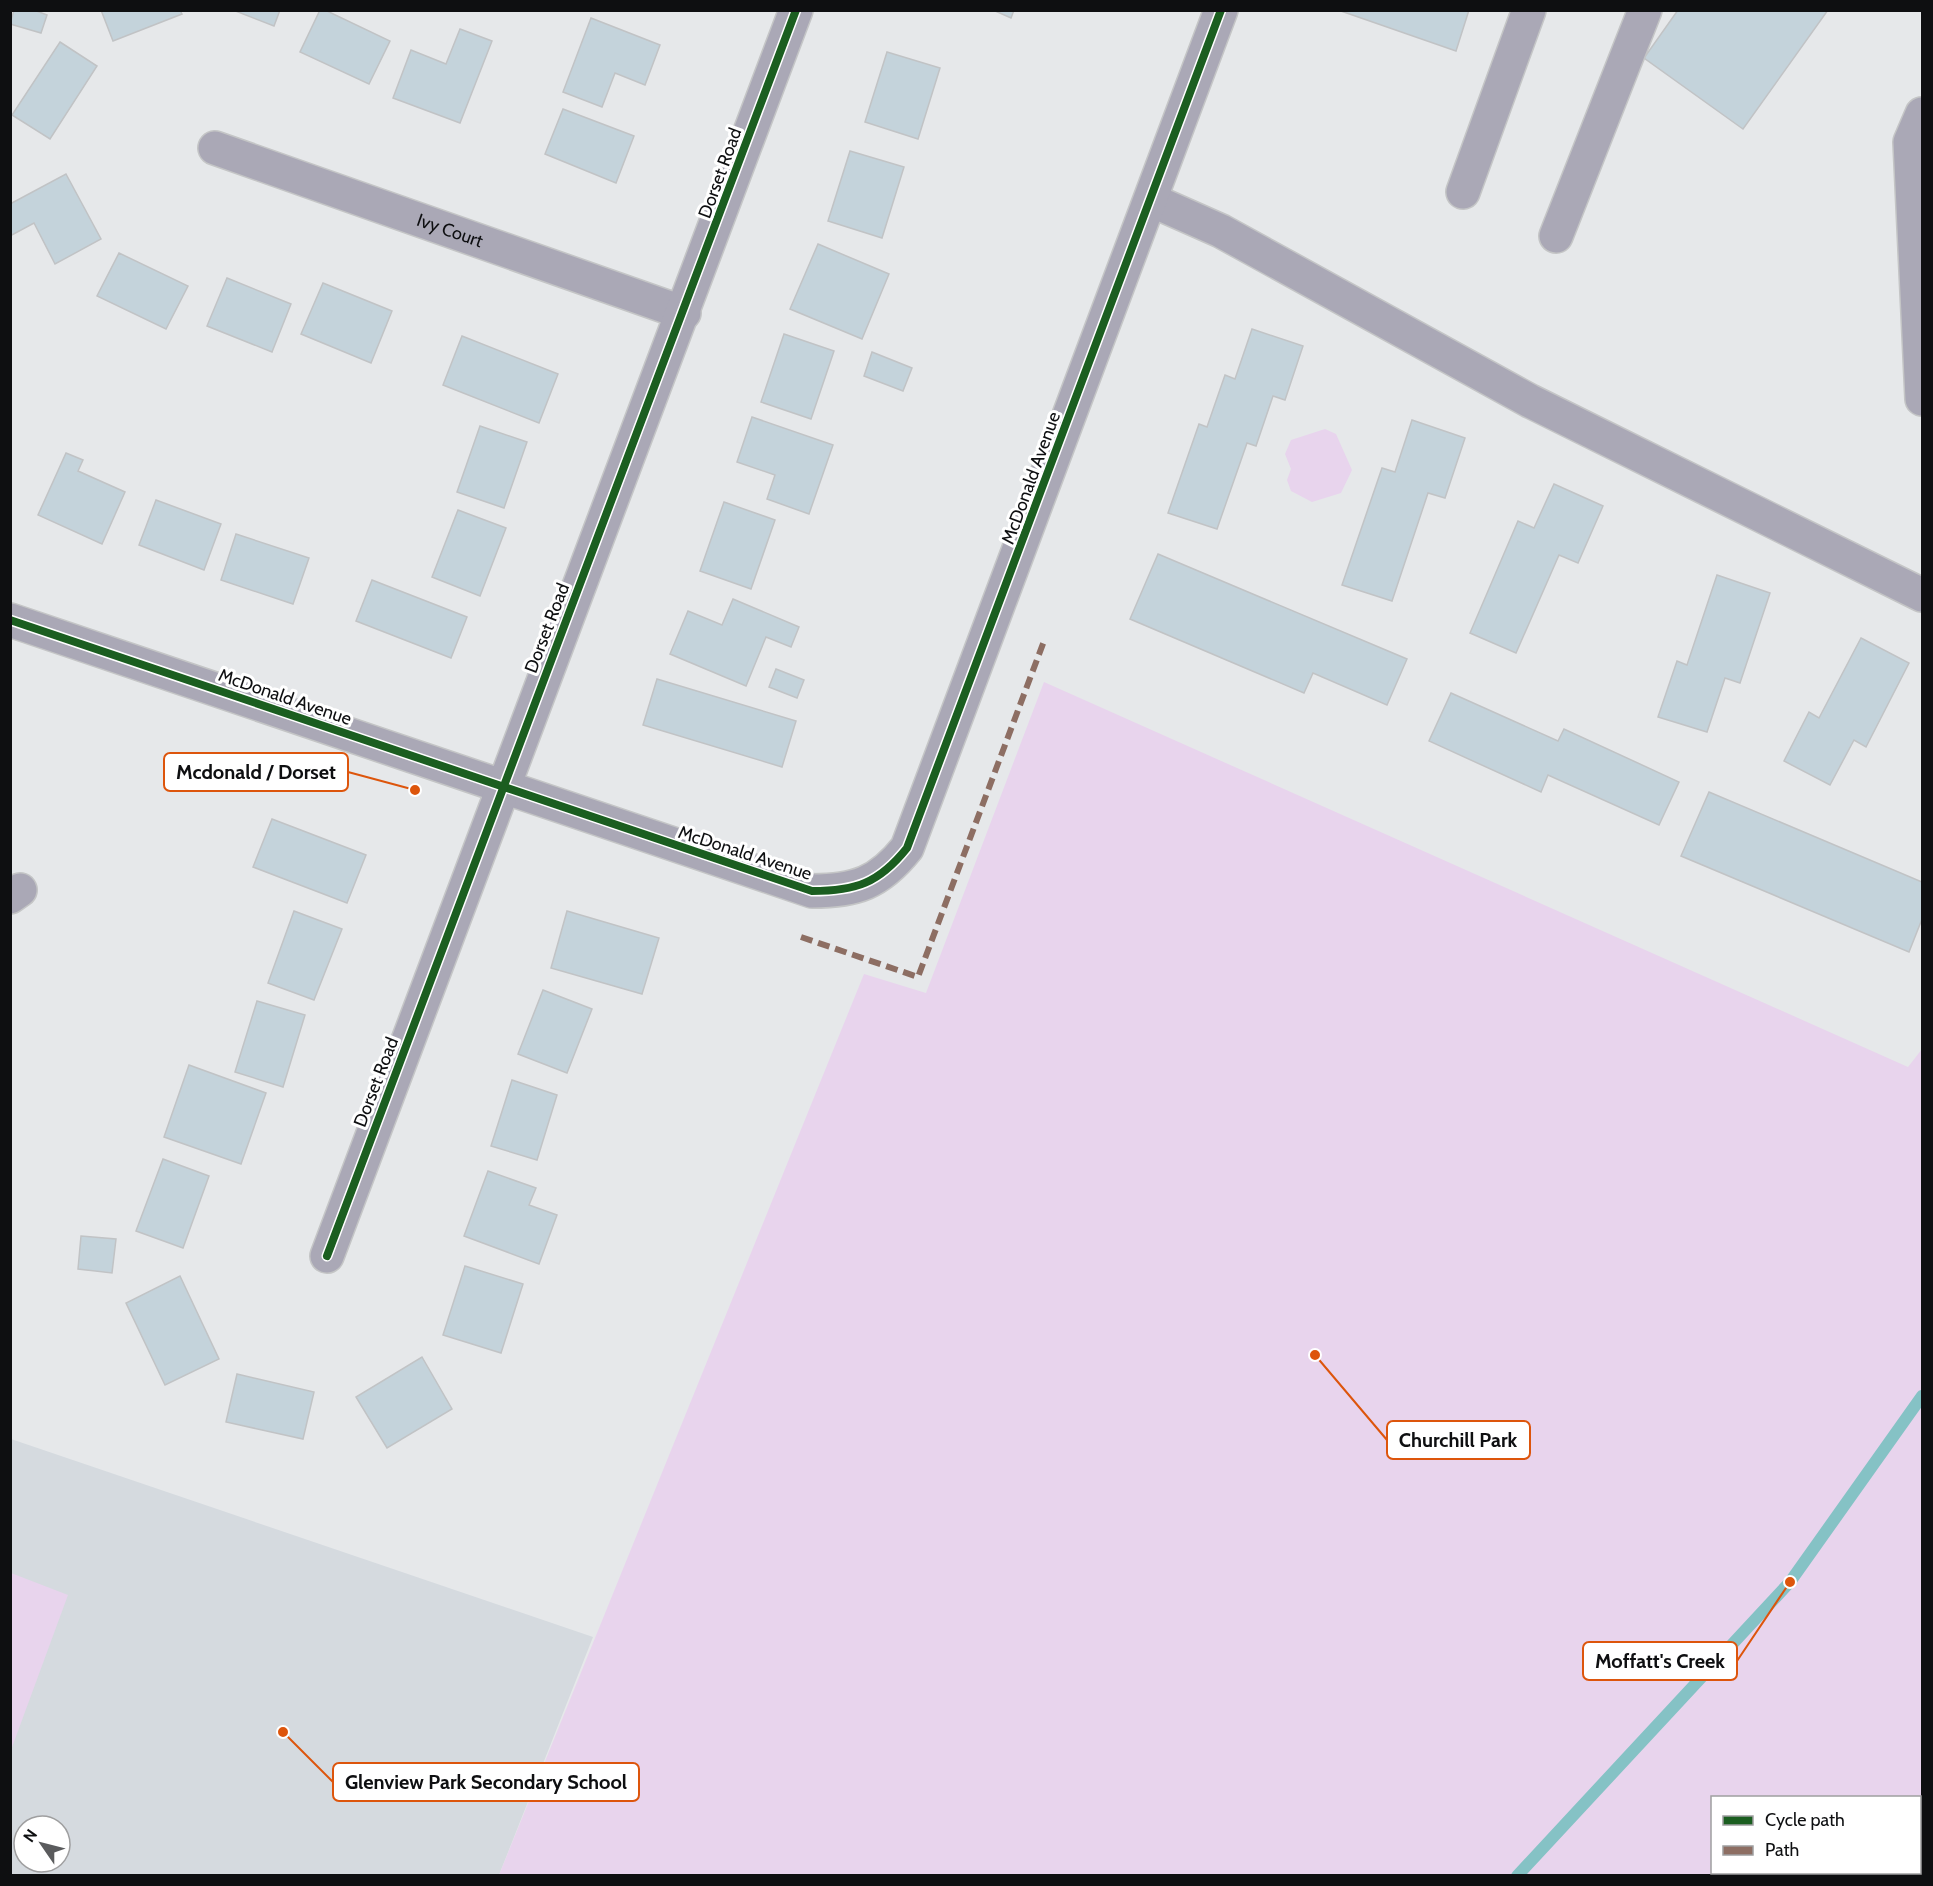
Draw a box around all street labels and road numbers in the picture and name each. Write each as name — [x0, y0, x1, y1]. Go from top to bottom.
street label: Dorset Road — [694, 125, 746, 221]
street label: Ivy Court — [414, 209, 486, 252]
street label: McDonald Avenue — [997, 409, 1065, 547]
street label: Dorset Road — [520, 580, 574, 676]
street label: McDonald Avenue — [216, 664, 354, 730]
street label: McDonald Avenue — [675, 821, 815, 885]
street label: Dorset Road — [349, 1034, 403, 1130]

